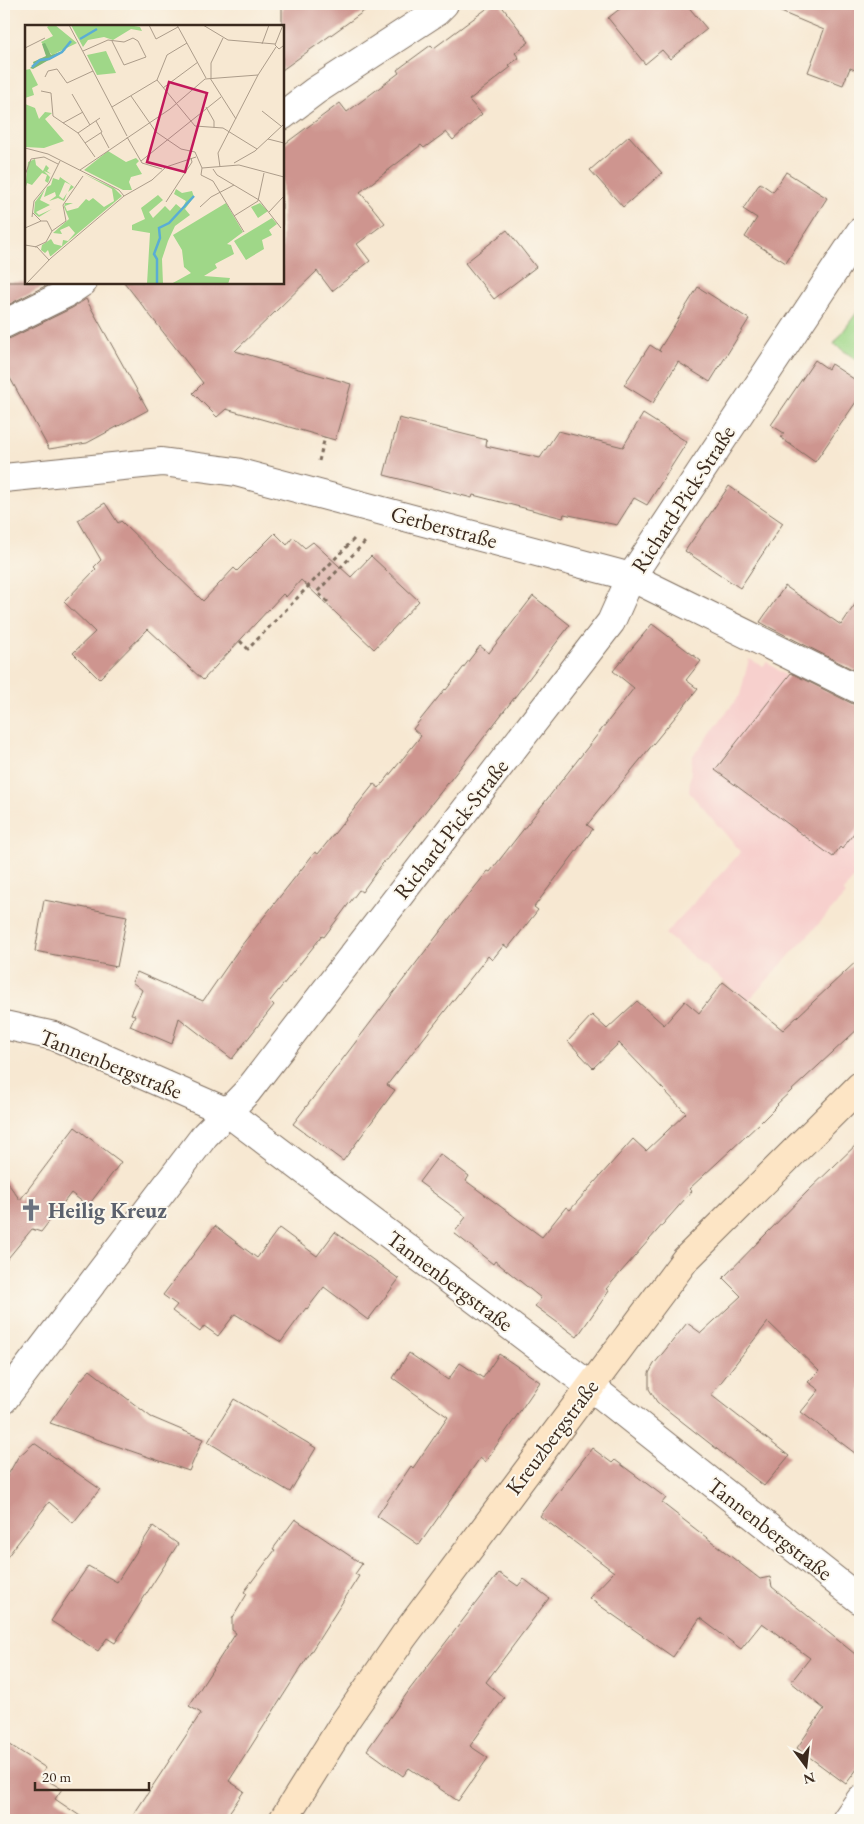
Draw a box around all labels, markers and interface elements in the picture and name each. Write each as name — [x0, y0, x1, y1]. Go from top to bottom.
inset map — [25, 25, 284, 284]
street label: Richard-Pick-Straße — [624, 419, 742, 578]
street label: Gerberstraße — [388, 499, 501, 555]
street label: Richard-Pick-Straße — [387, 753, 515, 905]
street label: Tannenbergstraße — [35, 1022, 187, 1106]
place label: Heilig Kreuz — [48, 1196, 167, 1225]
church icon: Heilig Kreuz — [18, 1197, 44, 1223]
street label: Tannenbergstraße — [381, 1224, 519, 1338]
street label: Kreuzbergstraße — [499, 1373, 605, 1501]
street label: Tannenbergstraße — [701, 1471, 839, 1587]
north arrow — [782, 1742, 832, 1792]
scale bar — [35, 1759, 149, 1791]
text: 20 m — [42, 1767, 71, 1786]
text: N — [801, 1768, 817, 1789]

